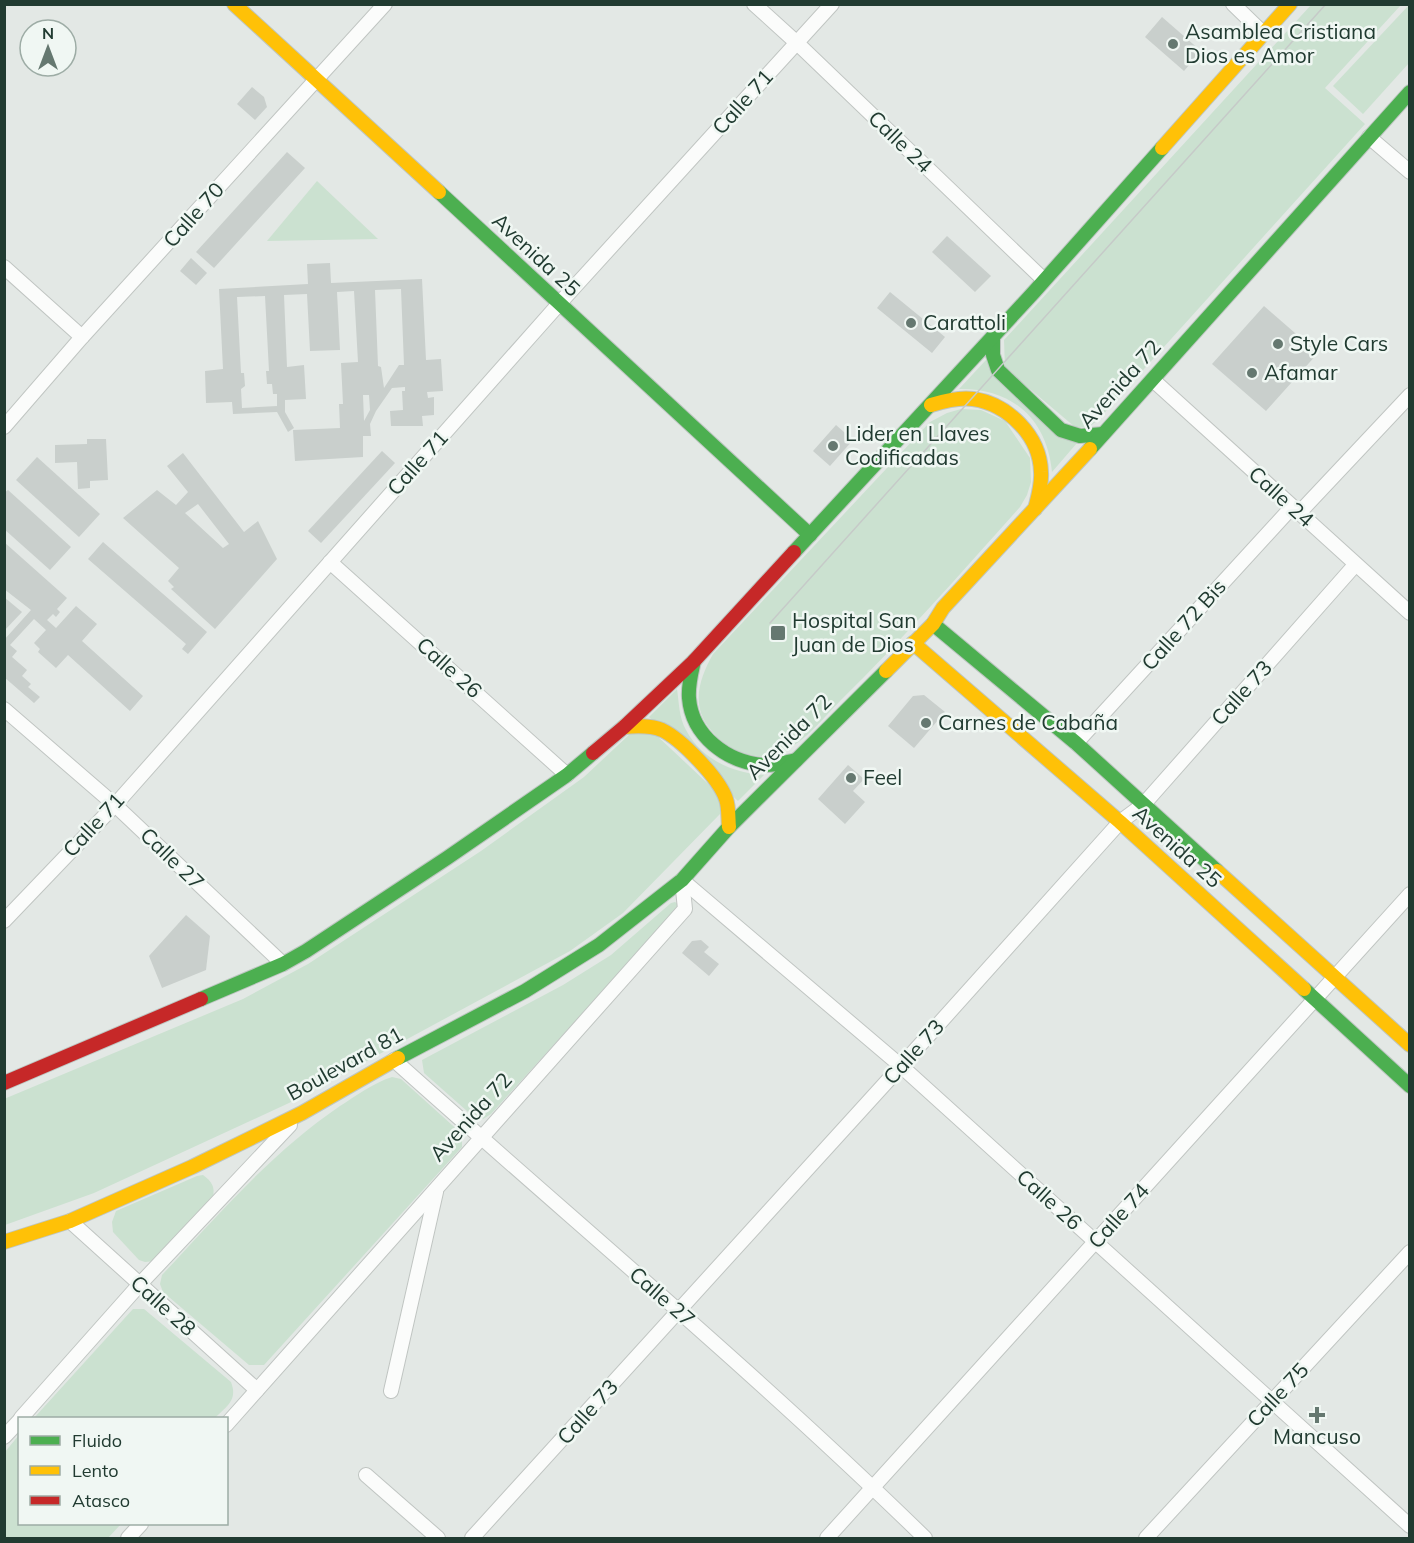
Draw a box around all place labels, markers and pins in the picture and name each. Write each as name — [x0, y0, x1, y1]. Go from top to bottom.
place label: Asamblea Cristiana Dios es Amor — [1185, 18, 1376, 68]
marker: Asamblea Cristiana Dios es Amor — [1166, 37, 1180, 51]
place label: Carattoli — [923, 309, 1006, 335]
marker: Carattoli — [904, 316, 918, 330]
place label: Style Cars — [1290, 330, 1388, 356]
marker: Style Cars — [1271, 337, 1285, 351]
place label: Afamar — [1264, 359, 1338, 385]
marker: Afamar — [1245, 366, 1259, 380]
place label: Lider en Llaves Codificadas — [845, 420, 990, 470]
marker: Lider en Llaves Codificadas — [826, 439, 840, 453]
place label: Hospital San Juan de Dios — [792, 607, 917, 657]
marker: Hospital San Juan de Dios — [769, 624, 787, 642]
place label: Carnes de Cabaña — [938, 709, 1118, 735]
marker: Carnes de Cabaña — [919, 716, 933, 730]
place label: Feel — [863, 764, 902, 790]
marker: Feel — [844, 771, 858, 785]
marker: Mancuso — [1310, 1408, 1324, 1422]
place label: Mancuso — [1273, 1423, 1361, 1449]

